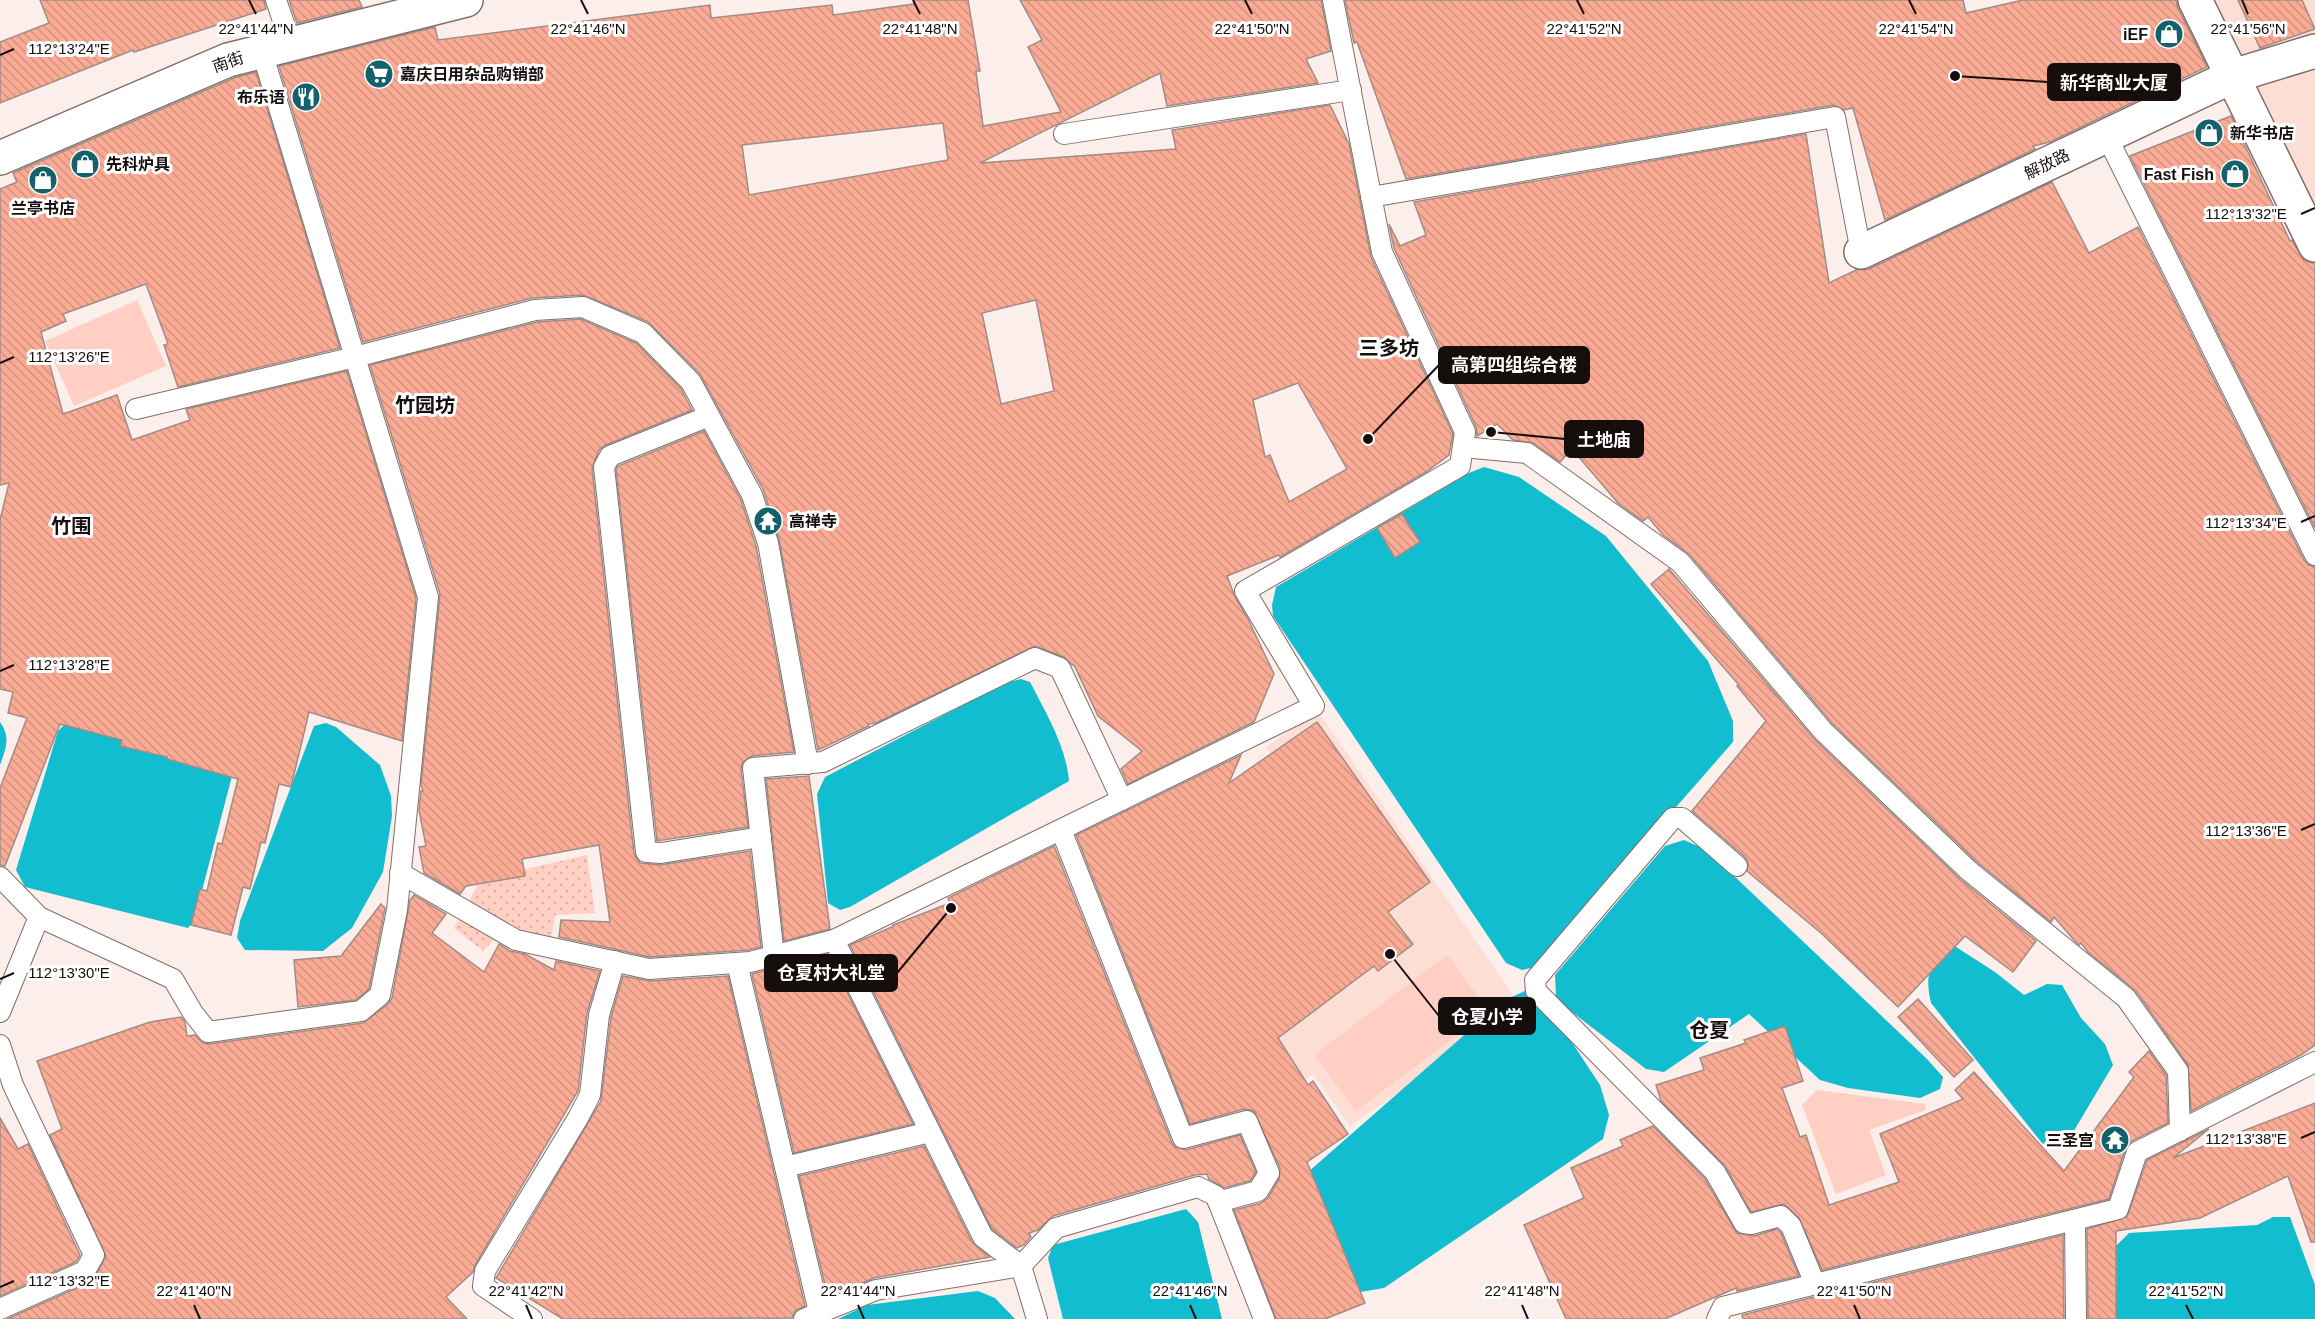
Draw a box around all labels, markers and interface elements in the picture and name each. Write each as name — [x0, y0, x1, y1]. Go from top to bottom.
shop icon: iEF — [2153, 18, 2185, 50]
text: 22°41'44"N — [218, 20, 294, 37]
text: 22°41'46"N — [550, 20, 626, 37]
text: 22°41'48"N — [882, 20, 958, 37]
text: 22°41'50"N — [1214, 20, 1290, 37]
text: 22°41'52"N — [1546, 20, 1622, 37]
text: 22°41'54"N — [1878, 20, 1954, 37]
text: 22°41'56"N — [2210, 20, 2286, 37]
place label: iEF — [2123, 26, 2148, 43]
text: 112°13'24"E — [28, 40, 110, 57]
street label: 南街 — [210, 49, 246, 75]
supermarket icon: 嘉庆日用杂品购销部 — [363, 58, 395, 90]
callout: 新华商业大厦 — [2048, 64, 2180, 100]
place label: 嘉庆日用杂品购销部 — [400, 66, 544, 83]
text: 新华商业大厦 — [2060, 73, 2168, 93]
restaurant icon: 布乐语 — [290, 81, 322, 113]
place label: 布乐语 — [237, 89, 285, 106]
shop icon: 新华书店 — [2193, 117, 2225, 149]
place label: 新华书店 — [2230, 124, 2294, 142]
street label: 解放路 — [2022, 146, 2072, 182]
shop icon: 先科炉具 — [69, 148, 101, 180]
place label: 先科炉具 — [106, 155, 170, 173]
shop icon: Fast Fish — [2219, 158, 2251, 190]
shop icon: 兰亭书店 — [27, 164, 59, 196]
place label: Fast Fish — [2144, 166, 2214, 183]
place label: 兰亭书店 — [11, 200, 75, 217]
text: 112°13'32"E — [2205, 205, 2287, 222]
district label: 三多坊 — [1359, 337, 1419, 359]
callout: 高第四组综合楼 — [1439, 347, 1589, 383]
text: 112°13'26"E — [28, 348, 110, 365]
text: 高第四组综合楼 — [1451, 355, 1577, 375]
district label: 竹园坊 — [395, 394, 455, 416]
callout: 土地庙 — [1565, 421, 1643, 457]
text: 土地庙 — [1577, 430, 1631, 450]
temple icon: 高禅寺 — [752, 505, 784, 537]
place label: 高禅寺 — [789, 513, 837, 530]
text: 112°13'34"E — [2205, 514, 2287, 531]
district label: 竹围 — [51, 515, 91, 537]
text: 112°13'28"E — [28, 656, 110, 673]
text: 112°13'36"E — [2205, 822, 2287, 839]
callout: 仓夏村大礼堂 — [765, 955, 897, 991]
text: 仓夏村大礼堂 — [777, 963, 885, 983]
text: 112°13'30"E — [28, 964, 110, 981]
callout: 仓夏小学 — [1439, 998, 1535, 1034]
text: 仓夏小学 — [1451, 1007, 1523, 1027]
district label: 仓夏 — [1689, 1019, 1729, 1041]
temple icon: 三圣宫 — [2099, 1124, 2131, 1156]
text: 112°13'38"E — [2205, 1130, 2287, 1147]
place label: 三圣宫 — [2046, 1132, 2094, 1149]
text: 112°13'32"E — [28, 1272, 110, 1289]
text: 22°41'40"N — [156, 1282, 232, 1299]
text: 22°41'42"N — [488, 1282, 564, 1299]
text: 22°41'44"N — [820, 1282, 896, 1299]
text: 22°41'46"N — [1152, 1282, 1228, 1299]
text: 22°41'48"N — [1484, 1282, 1560, 1299]
text: 22°41'50"N — [1816, 1282, 1892, 1299]
text: 22°41'52"N — [2148, 1282, 2224, 1299]

